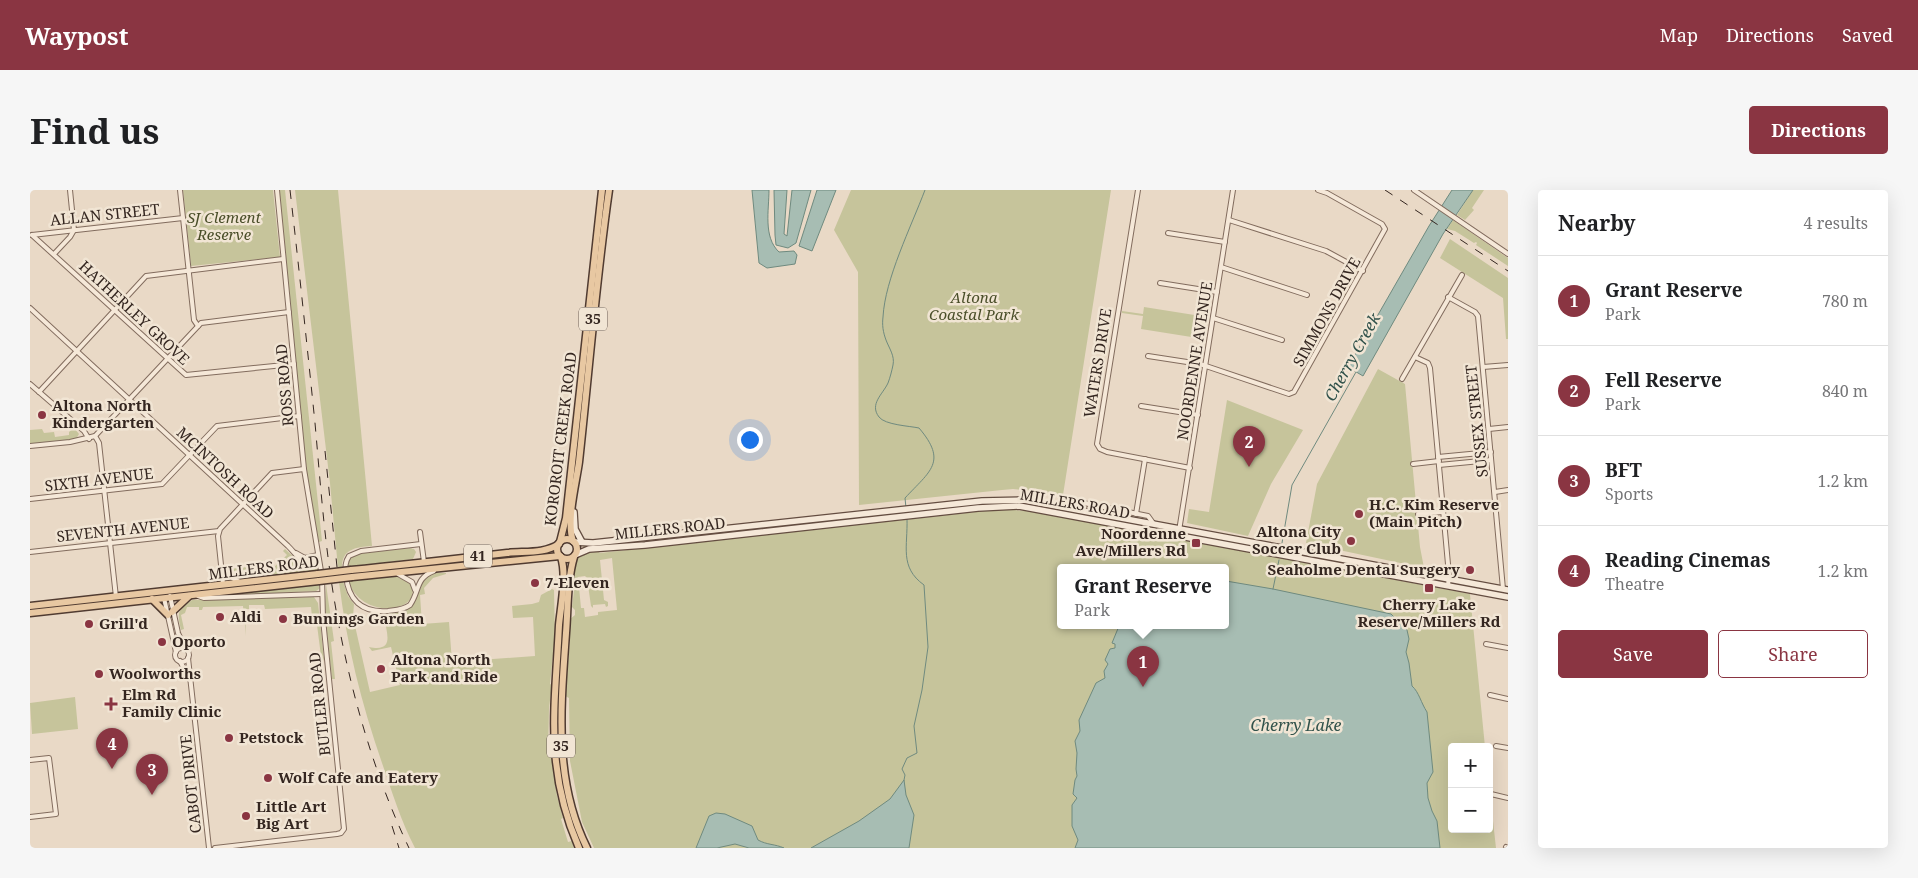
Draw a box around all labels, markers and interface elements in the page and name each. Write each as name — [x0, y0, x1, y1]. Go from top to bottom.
text: Waypost — [25, 19, 128, 52]
text: Map — [1660, 23, 1698, 47]
text: Directions — [1726, 23, 1814, 47]
text: Saved — [1842, 23, 1893, 47]
button: Directions — [1749, 106, 1888, 154]
text: Find us — [30, 107, 159, 154]
street label: ALLAN STREET — [49, 198, 161, 230]
park label: SJ Clement Reserve — [187, 207, 262, 244]
text: Nearby — [1558, 209, 1636, 237]
text: 4 results — [1804, 212, 1868, 234]
street label: SIMMONS DRIVE — [1288, 253, 1364, 370]
street label: HATHERLEY GROVE — [75, 256, 194, 369]
text: Grant Reserve — [1605, 277, 1743, 303]
street label: NOORDENNE AVENUE — [1172, 280, 1216, 442]
park label: Altona Coastal Park — [929, 287, 1019, 324]
text: 1 — [1569, 290, 1579, 312]
text: 780 m — [1822, 290, 1868, 312]
text: Park — [1605, 303, 1641, 325]
street label: WATERS DRIVE — [1078, 307, 1116, 419]
road number: 35 — [579, 308, 607, 330]
water label: Cherry Creek — [1319, 308, 1386, 405]
street label: ROSS ROAD — [270, 343, 298, 427]
street label: KOROROIT CREEK ROAD — [539, 351, 581, 527]
street label: SUSSEX STREET — [1460, 364, 1492, 478]
text: Fell Reserve — [1605, 367, 1722, 393]
text: 2 — [1569, 380, 1579, 402]
text: 840 m — [1822, 380, 1868, 402]
text: Park — [1605, 393, 1641, 415]
place label: Altona North Kindergarten — [52, 395, 154, 432]
marker: Altona North Kindergarten — [36, 409, 48, 421]
street label: MCINTOSH ROAD — [173, 422, 279, 523]
pin: 2 — [1233, 426, 1265, 467]
your location — [737, 427, 763, 453]
text: BFT — [1605, 457, 1642, 483]
street label: SIXTH AVENUE — [44, 462, 154, 496]
text: 3 — [1569, 470, 1579, 492]
text: 1.2 km — [1817, 470, 1868, 492]
street label: MILLERS ROAD — [1019, 483, 1132, 523]
text: Sports — [1605, 483, 1653, 505]
place label: H.C. Kim Reserve (Main Pitch) — [1369, 494, 1499, 531]
marker: H.C. Kim Reserve (Main Pitch) — [1353, 508, 1365, 520]
street label: SEVENTH AVENUE — [55, 512, 190, 546]
street label: MILLERS ROAD — [613, 512, 726, 544]
place label: Altona City Soccer Club — [1252, 521, 1341, 558]
place label: Noordenne Ave/Millers Rd — [1076, 523, 1186, 560]
marker: Altona City Soccer Club — [1345, 535, 1357, 547]
marker: Noordenne Ave/Millers Rd — [1190, 537, 1202, 549]
road number: 41 — [464, 544, 492, 568]
text: Reading Cinemas — [1605, 547, 1770, 573]
street label: MILLERS ROAD — [207, 550, 320, 584]
place label: Seaholme Dental Surgery — [1268, 559, 1460, 579]
text: 4 — [1569, 560, 1579, 582]
text: 1.2 km — [1817, 560, 1868, 582]
popup — [1057, 564, 1229, 629]
marker: Seaholme Dental Surgery — [1464, 564, 1476, 576]
place label: 7-Eleven — [545, 572, 609, 592]
text: Grant Reserve — [1074, 573, 1212, 599]
text: Theatre — [1605, 573, 1664, 595]
marker: 7-Eleven — [529, 577, 541, 589]
marker: Cherry Lake Reserve/Millers Rd — [1423, 582, 1435, 594]
place label: Cherry Lake Reserve/Millers Rd — [1358, 594, 1501, 631]
text: Park — [1074, 599, 1110, 621]
place label: Aldi — [230, 606, 262, 626]
place label: Bunnings Garden — [293, 608, 425, 628]
marker: Aldi — [214, 611, 226, 623]
place label: Grill'd — [99, 613, 148, 633]
marker: Bunnings Garden — [277, 613, 289, 625]
marker: Grill'd — [83, 618, 95, 630]
button: Save — [1558, 630, 1708, 678]
button: Share — [1718, 630, 1868, 678]
place label: Oporto — [172, 631, 226, 651]
marker: Oporto — [156, 636, 168, 648]
pin: 1 — [1127, 646, 1159, 687]
place label: Altona North Park and Ride — [391, 649, 498, 686]
street label: BUTLER ROAD — [304, 651, 334, 757]
place label: Woolworths — [109, 663, 201, 683]
marker: Altona North Park and Ride — [375, 663, 387, 675]
marker: Woolworths — [93, 668, 105, 680]
place label: Elm Rd Family Clinic — [122, 684, 222, 721]
marker: Elm Rd Family Clinic — [104, 697, 118, 711]
water label: Cherry Lake — [1251, 714, 1342, 736]
place label: Petstock — [239, 727, 304, 747]
pin: 4 — [96, 728, 128, 769]
marker: Petstock — [223, 732, 235, 744]
street label: CABOT DRIVE — [175, 734, 205, 835]
road number: 35 — [547, 734, 575, 758]
map controls — [1448, 743, 1493, 833]
button: + — [1448, 743, 1493, 788]
pin: 3 — [136, 754, 168, 795]
place label: Wolf Cafe and Eatery — [278, 767, 438, 787]
marker: Wolf Cafe and Eatery — [262, 772, 274, 784]
button: − — [1448, 788, 1493, 833]
place label: Little Art Big Art — [256, 796, 326, 833]
marker: Little Art Big Art — [240, 810, 252, 822]

